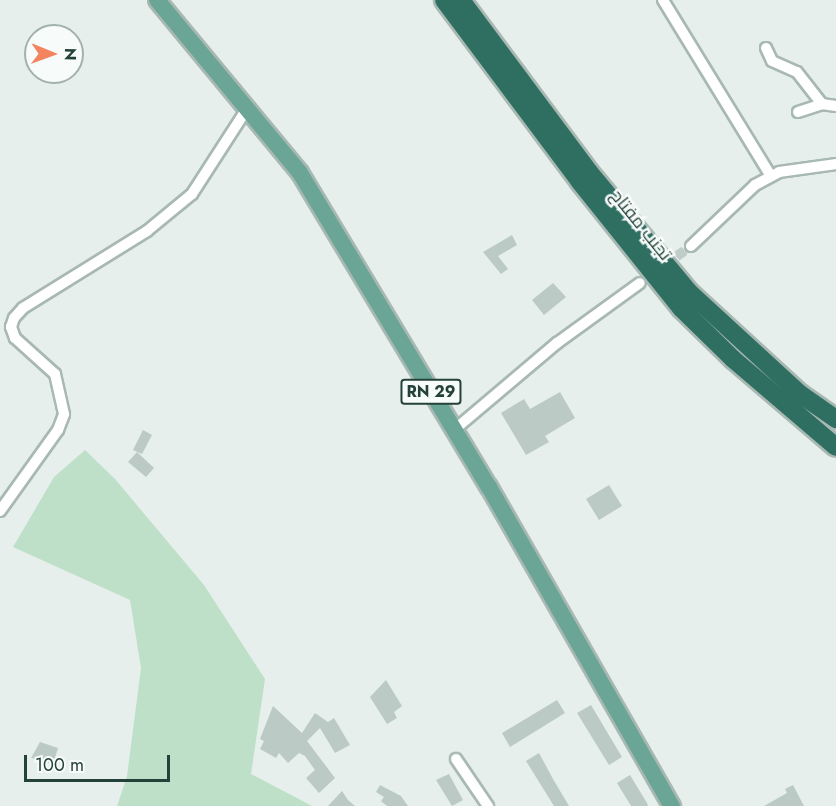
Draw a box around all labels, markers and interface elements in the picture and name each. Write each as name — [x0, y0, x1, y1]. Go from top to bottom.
north arrow — [24, 24, 84, 84]
text: N — [59, 48, 82, 61]
street label: تجنب مفتاح — [606, 185, 676, 265]
road number: RN 29 — [400, 379, 462, 405]
scale bar — [27, 743, 172, 781]
text: 100 m — [35, 752, 84, 778]

